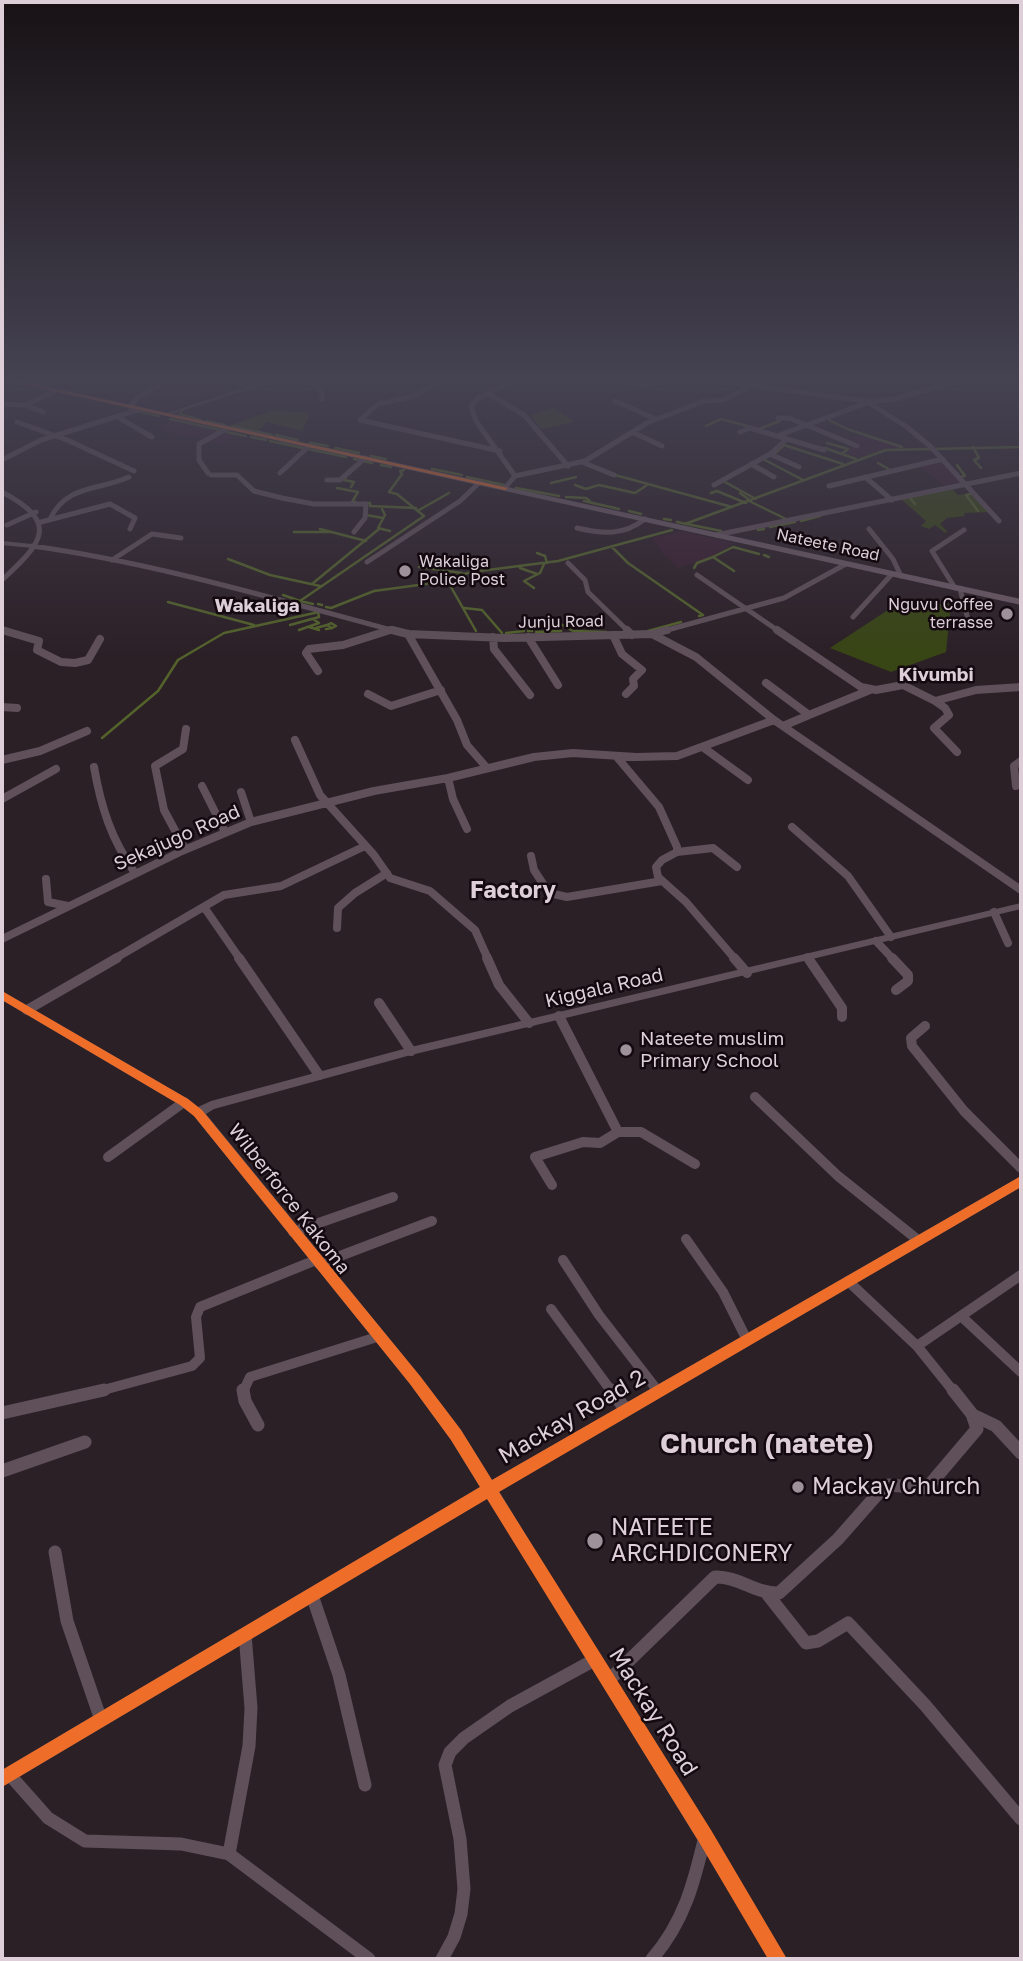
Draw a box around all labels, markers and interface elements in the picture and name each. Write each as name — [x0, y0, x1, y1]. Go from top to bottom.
street label: Nateete Road — [775, 525, 881, 565]
place label: Wakaliga Police Post — [419, 552, 505, 590]
marker: Wakaliga Police Post — [397, 563, 413, 579]
district label: Wakaliga — [214, 595, 300, 617]
place label: Nguvu Coffee terrasse — [888, 595, 993, 633]
marker: Nguvu Coffee terrasse — [999, 606, 1015, 622]
street label: Junju Road — [518, 612, 604, 632]
district label: Kivumbi — [898, 664, 974, 686]
street label: Sekajugo Road — [111, 800, 243, 876]
district label: Factory — [470, 877, 556, 905]
street label: Kiggala Road — [543, 963, 665, 1013]
place label: Nateete muslim Primary School — [640, 1028, 784, 1072]
marker: Nateete muslim Primary School — [618, 1042, 634, 1058]
street label: Wilberforce Kakoma — [223, 1119, 355, 1279]
street label: Mackay Road 2 — [494, 1364, 650, 1470]
district label: Church (natete) — [660, 1427, 874, 1461]
place label: Mackay Church — [812, 1473, 980, 1501]
marker: Mackay Church — [790, 1479, 806, 1495]
place label: NATEETE ARCHDICONERY — [611, 1514, 792, 1568]
marker: NATEETE ARCHDICONERY — [585, 1531, 605, 1551]
street label: Mackay Road — [603, 1643, 703, 1781]

